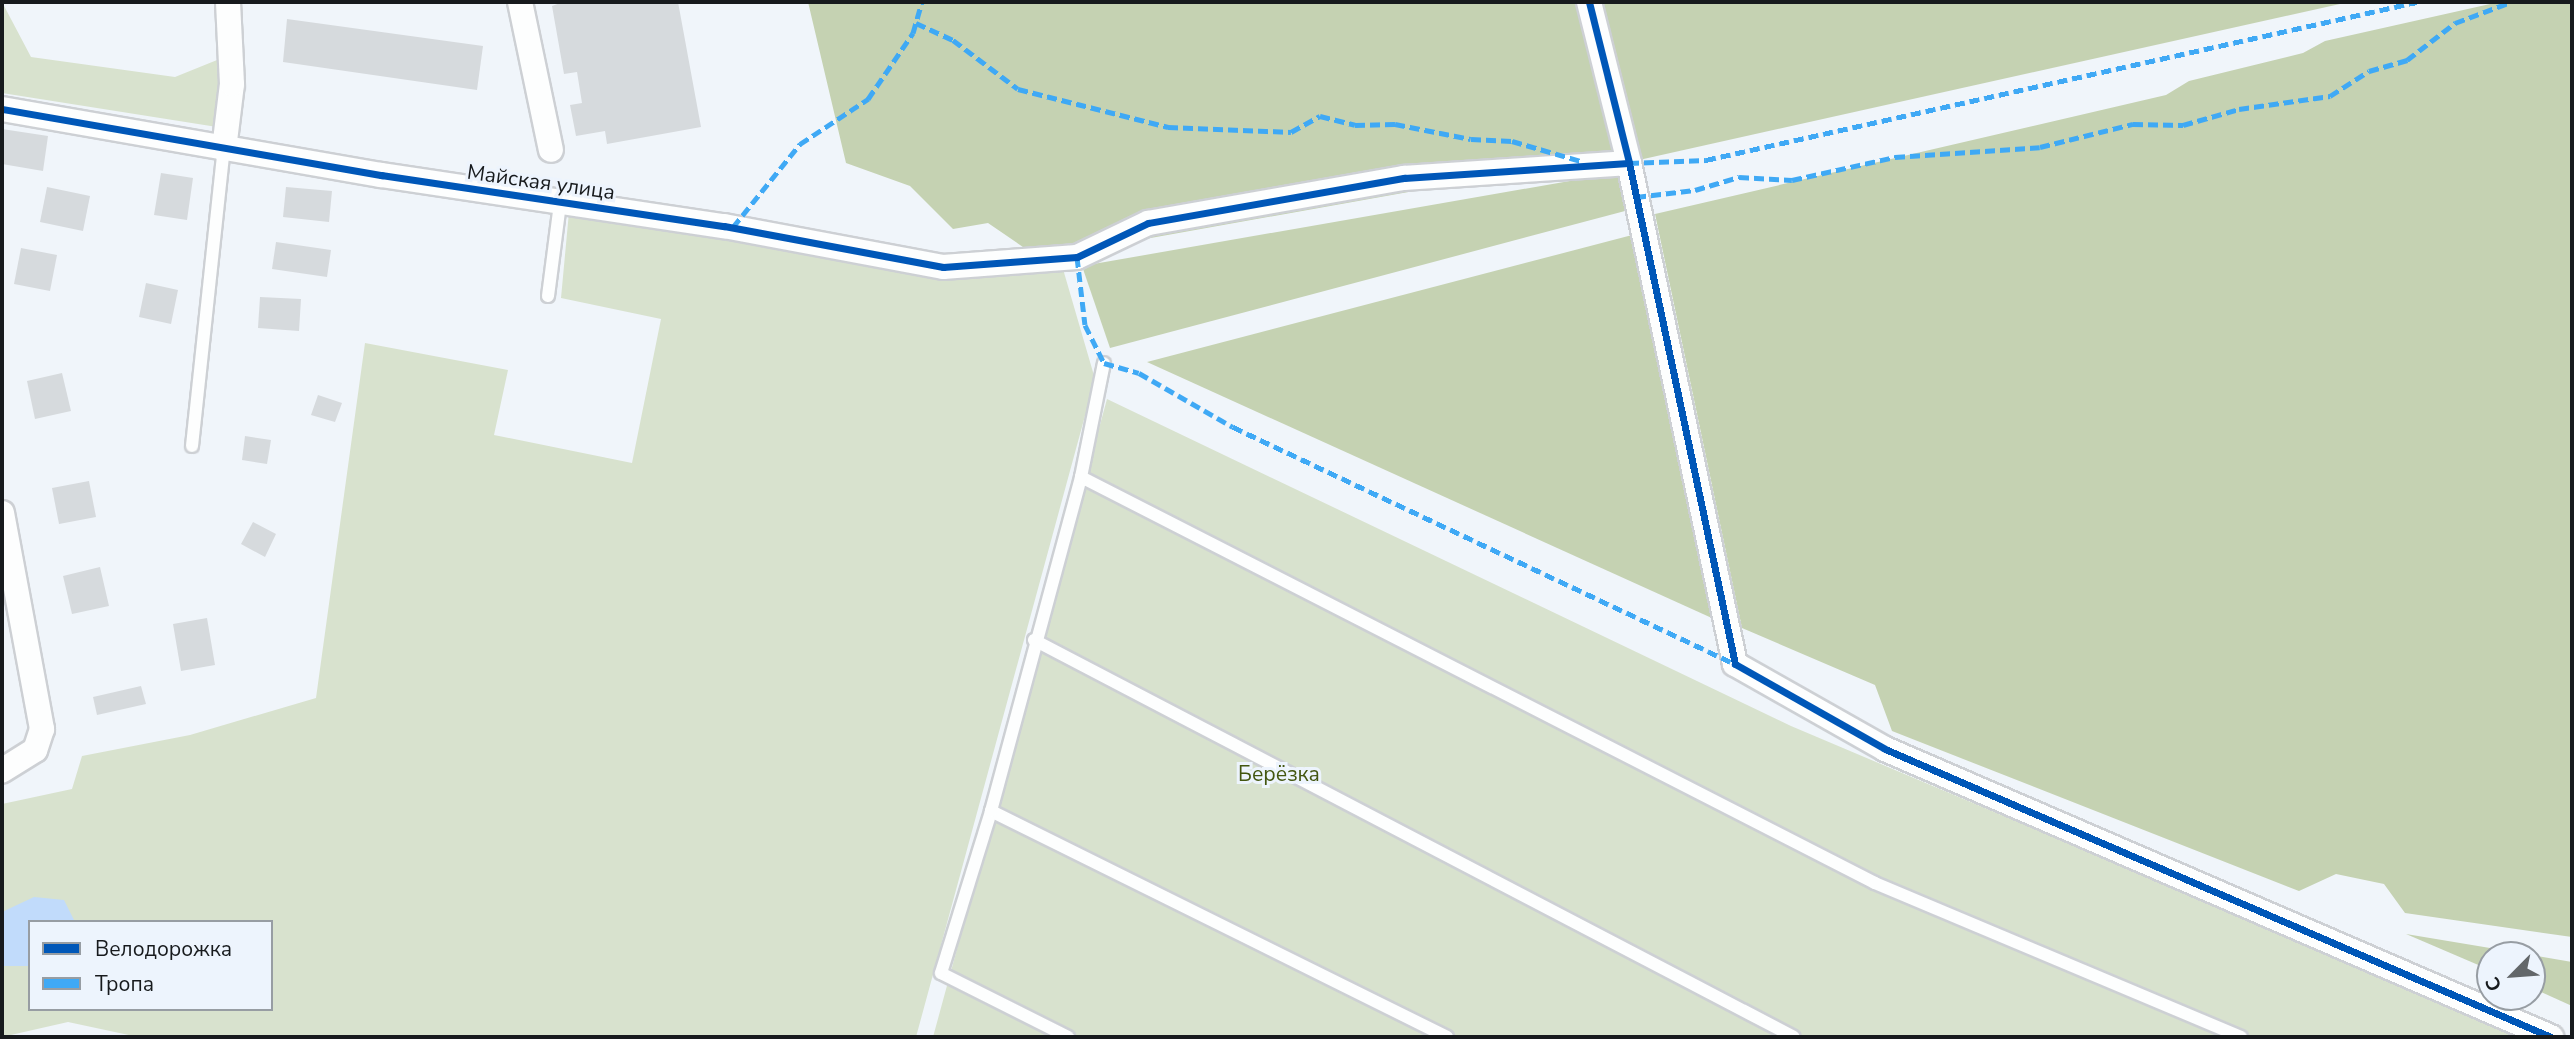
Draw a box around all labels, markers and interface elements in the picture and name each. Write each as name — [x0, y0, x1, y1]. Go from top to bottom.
street label: Майская улица — [465, 159, 617, 205]
park label: Берёзка — [1238, 761, 1320, 787]
legend — [28, 920, 273, 1011]
text: Велодорожка — [95, 935, 232, 963]
north arrow — [2476, 941, 2546, 1011]
text: Тропа — [95, 970, 154, 998]
text: С — [2479, 973, 2508, 995]

